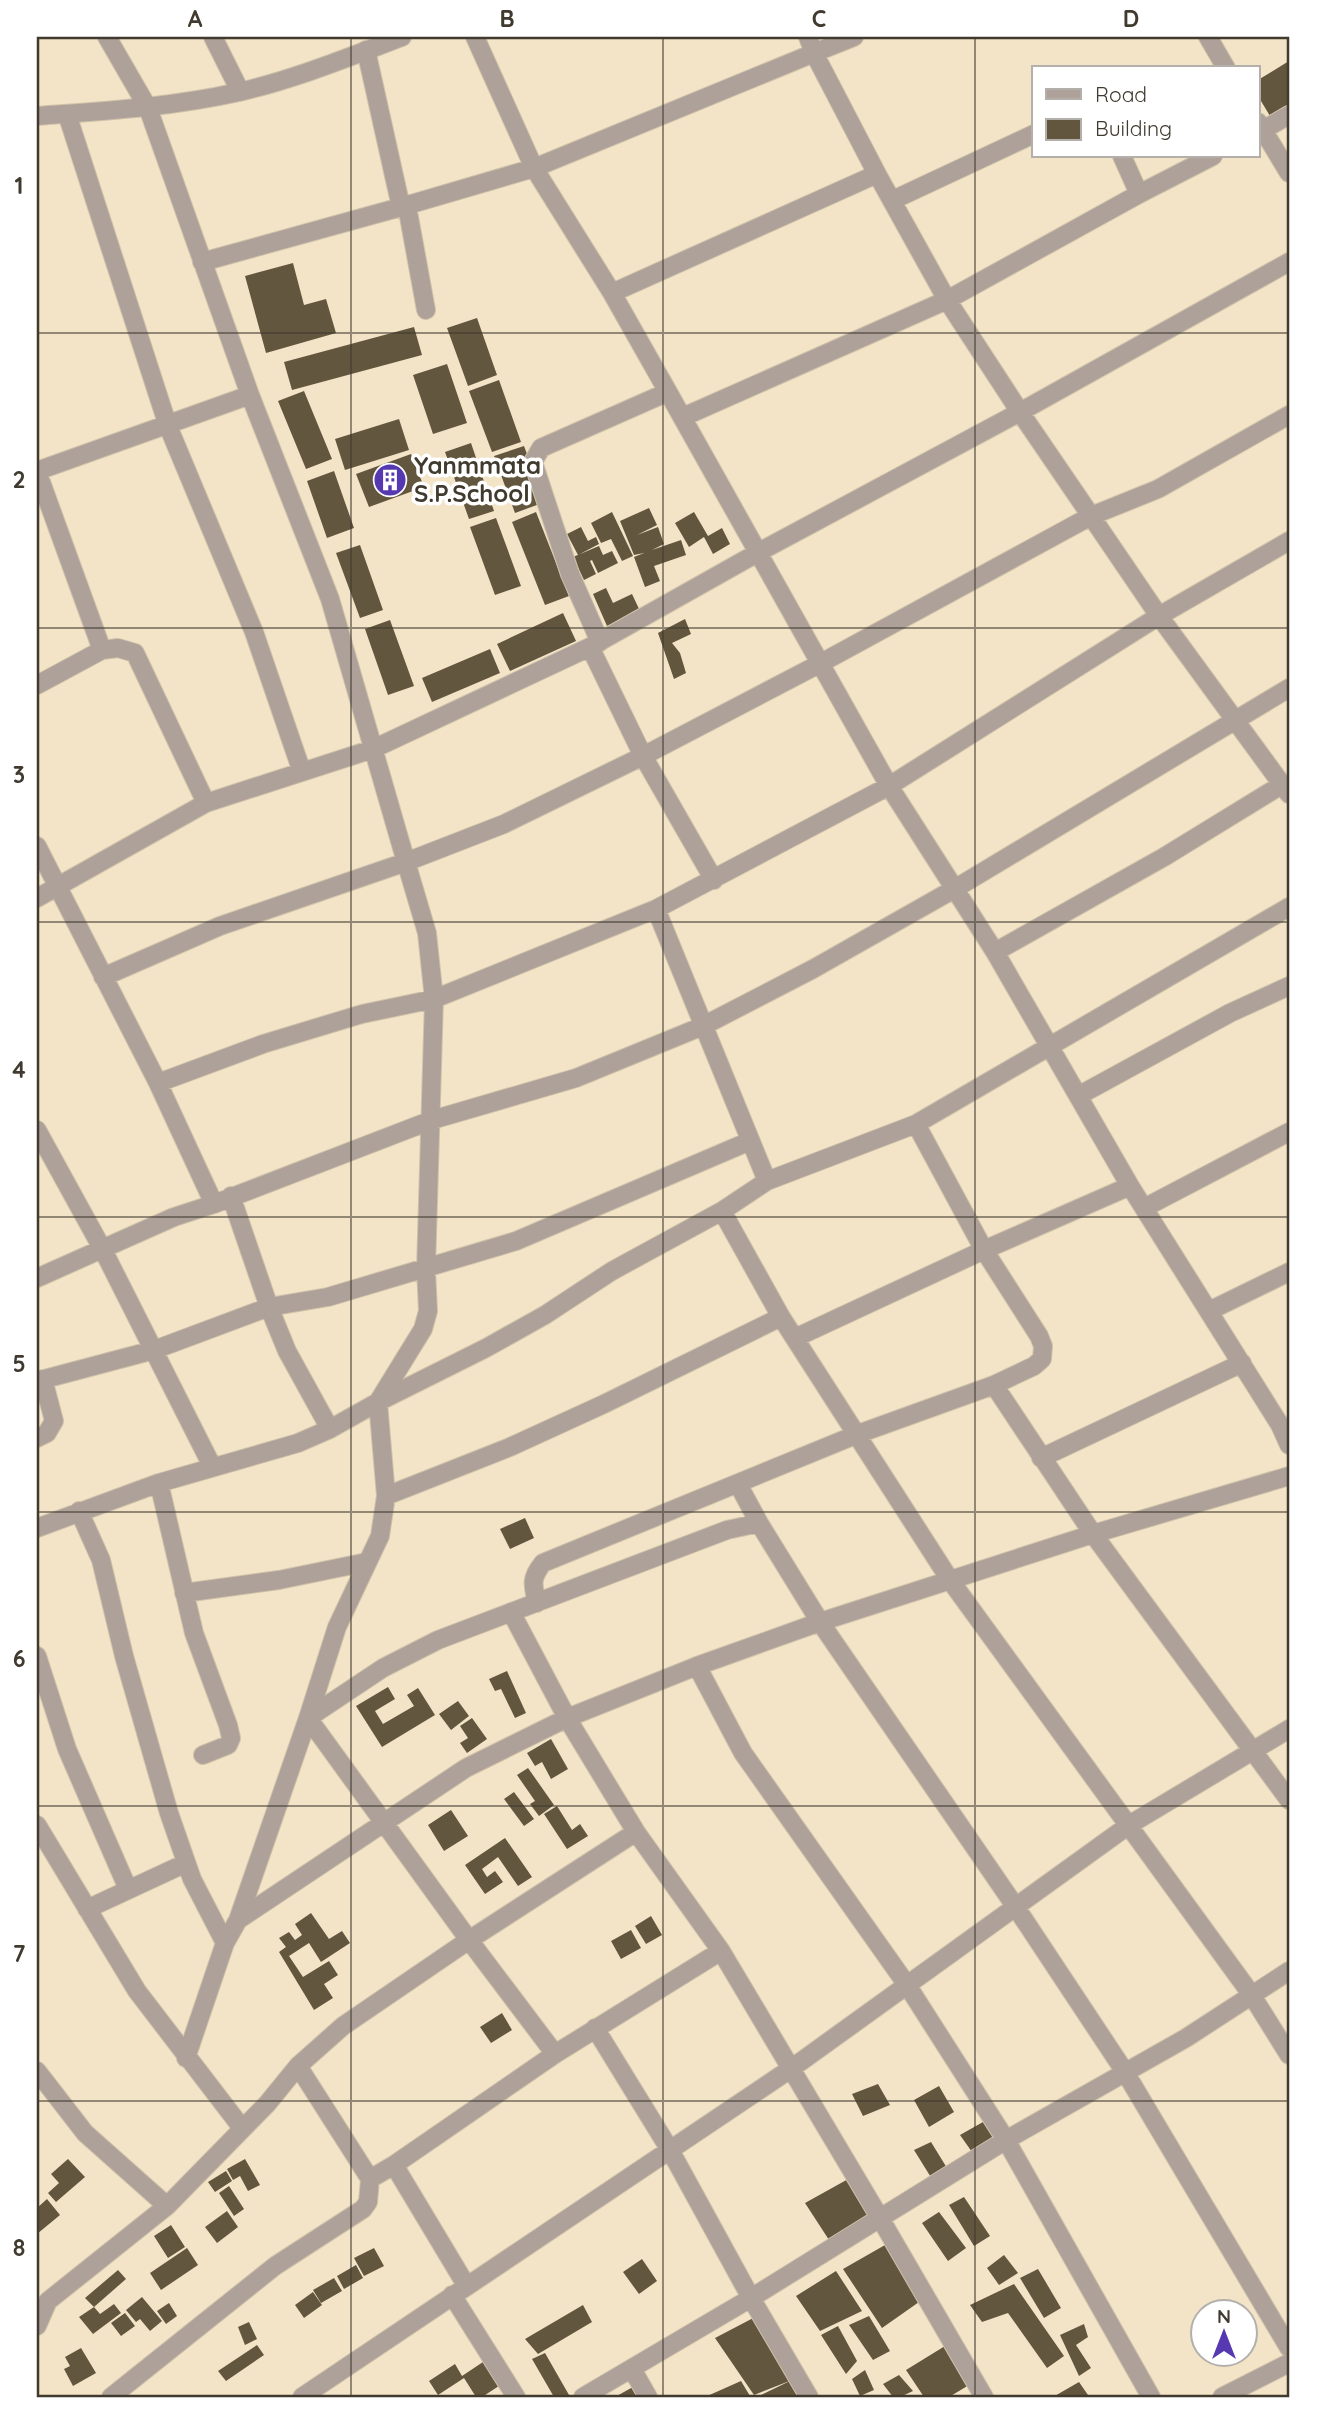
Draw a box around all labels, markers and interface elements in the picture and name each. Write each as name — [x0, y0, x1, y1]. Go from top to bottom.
text: A — [188, 4, 203, 33]
text: B — [499, 4, 515, 33]
text: C — [812, 4, 826, 33]
text: D — [1123, 4, 1139, 33]
legend — [1032, 66, 1260, 158]
text: Road — [1095, 81, 1147, 107]
text: Building — [1095, 115, 1172, 141]
text: 1 — [15, 171, 23, 200]
place label: Yanmmata S.P.School — [414, 450, 541, 508]
building icon: Yanmmata S.P.School — [371, 461, 409, 499]
text: 2 — [12, 465, 26, 494]
text: 3 — [13, 760, 25, 789]
text: 4 — [12, 1055, 26, 1084]
text: 5 — [12, 1349, 26, 1378]
text: 6 — [13, 1644, 25, 1673]
text: 7 — [13, 1939, 26, 1968]
text: 8 — [13, 2233, 25, 2262]
north arrow — [1190, 2298, 1260, 2368]
text: N — [1217, 2304, 1231, 2328]

